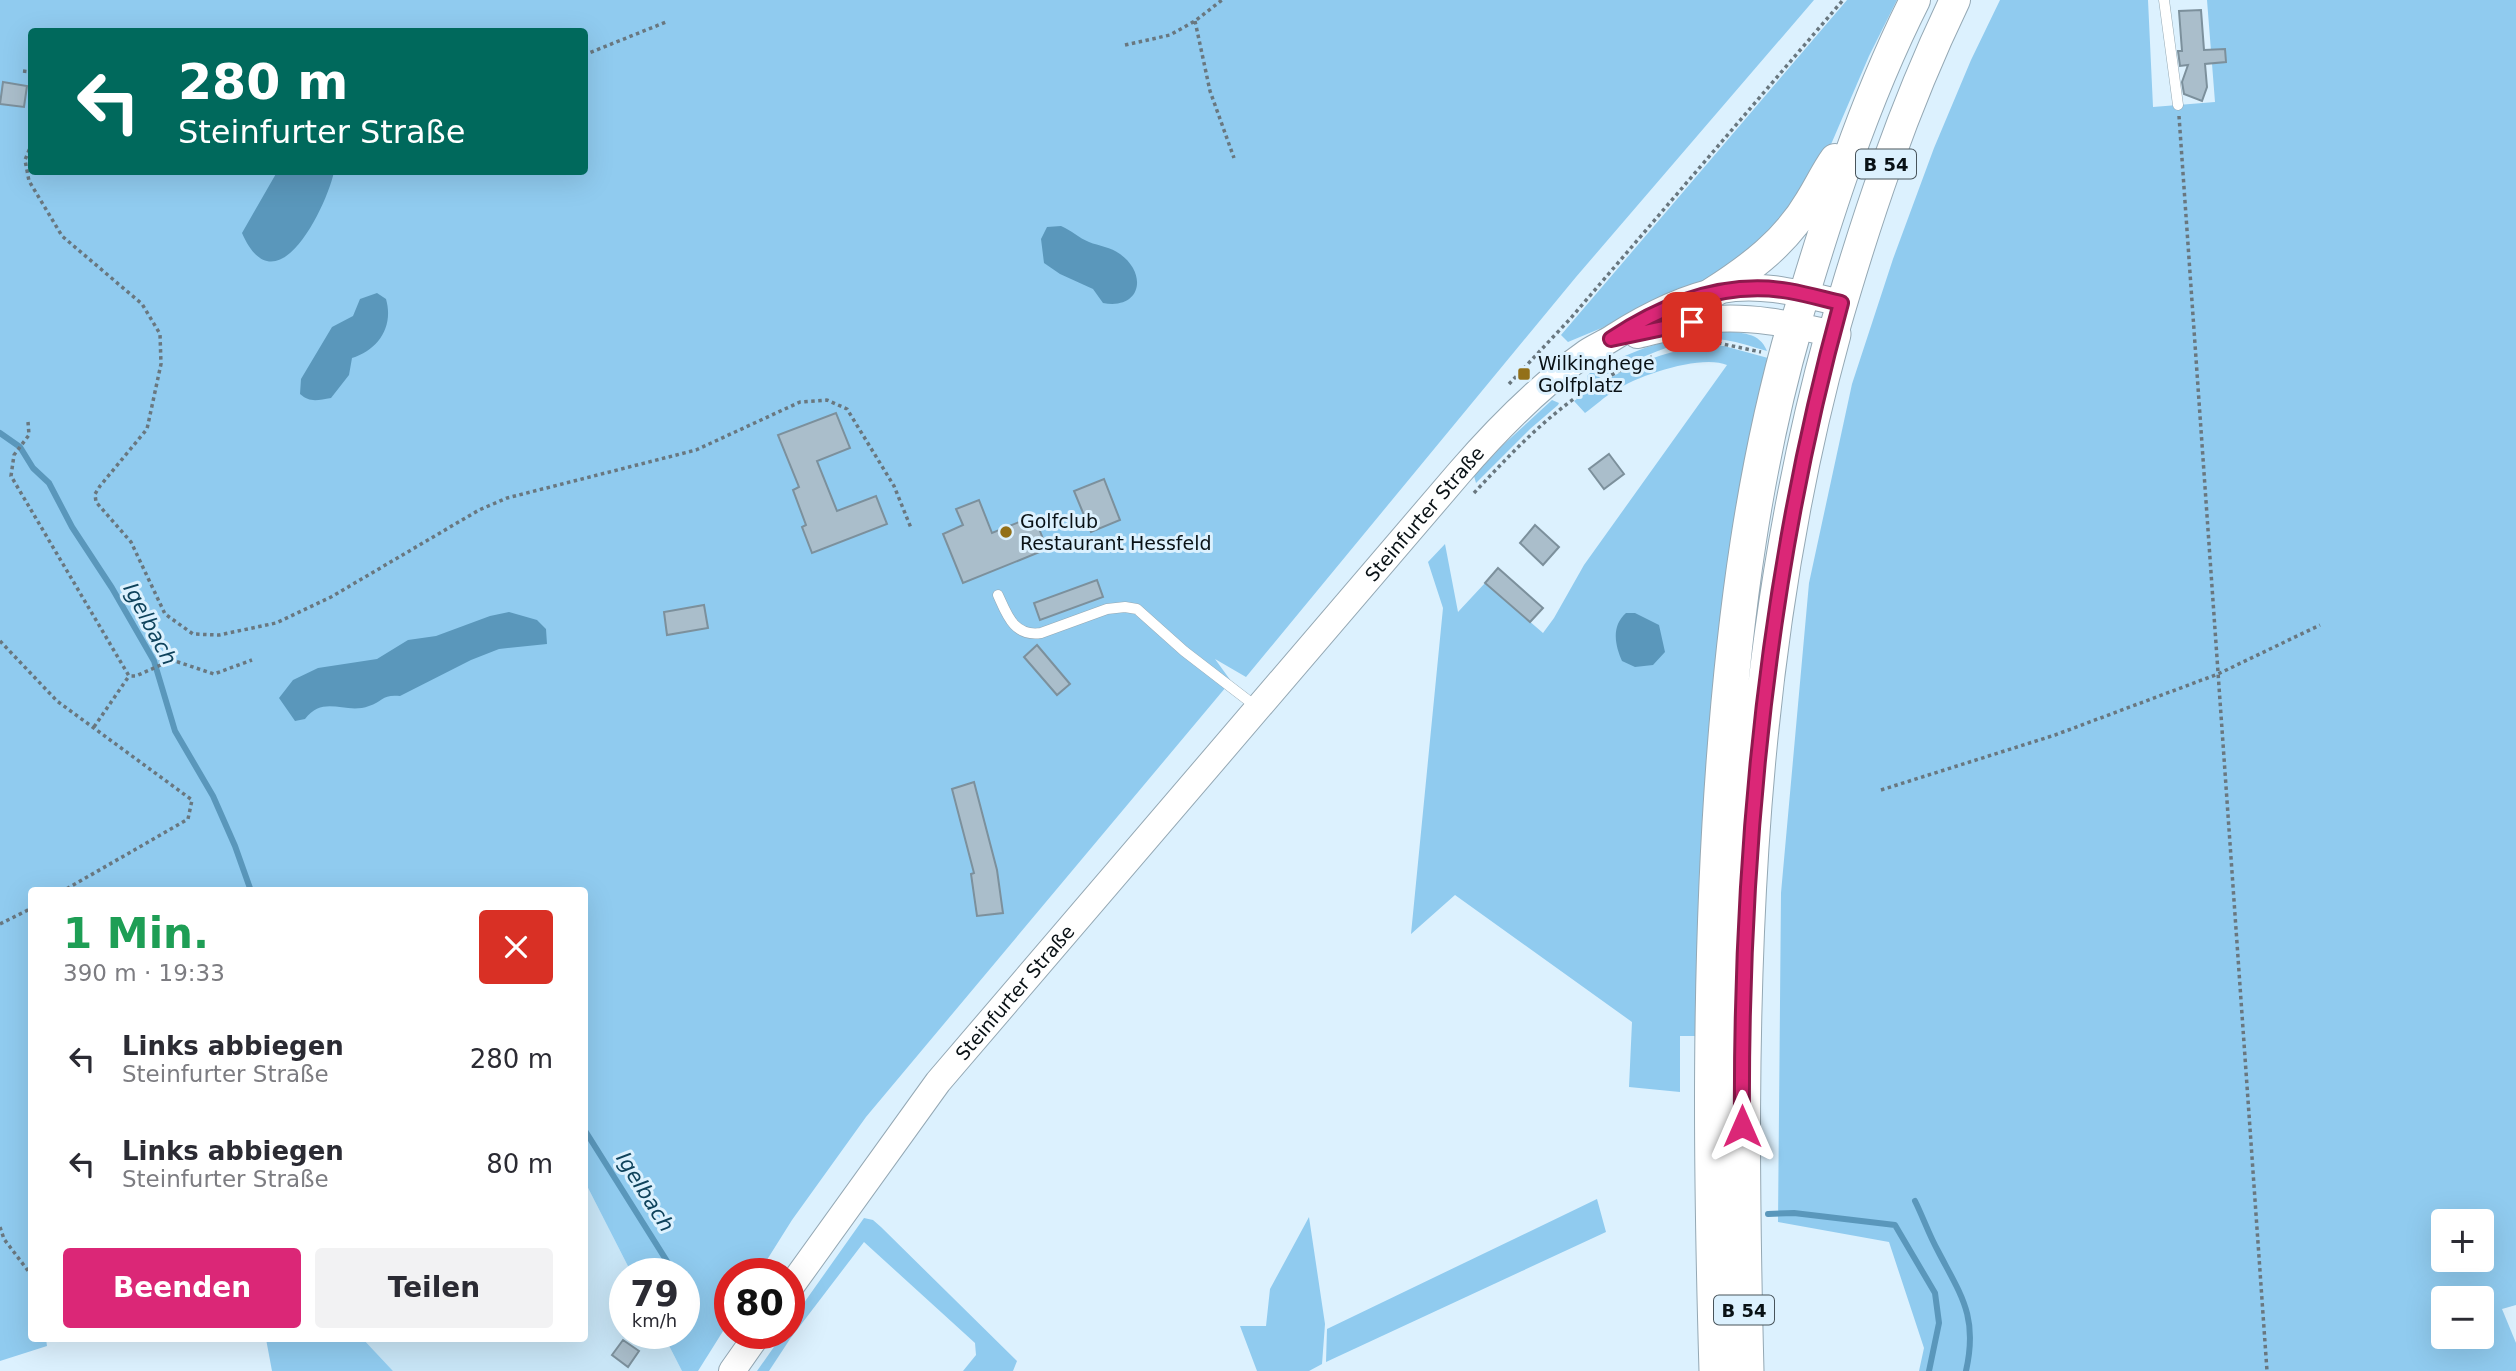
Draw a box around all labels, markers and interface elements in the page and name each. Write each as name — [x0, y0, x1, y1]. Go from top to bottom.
text: 280 m — [178, 54, 348, 111]
icon: left — [63, 56, 154, 147]
text: Steinfurter Straße — [178, 113, 465, 151]
road number: B 54 — [1856, 149, 1916, 178]
pin — [1662, 292, 1722, 352]
icon: arrive — [1673, 303, 1711, 341]
place label: Wilkinghege Golfplatz — [1538, 352, 1655, 396]
marker: Wilkinghege Golfplatz — [1516, 366, 1532, 382]
street label: Steinfurter Straße — [1360, 442, 1488, 586]
place label: Golfclub Restaurant Hessfeld — [1020, 510, 1212, 554]
marker: Golfclub Restaurant Hessfeld — [998, 524, 1014, 540]
water label: Igelbach — [118, 579, 182, 669]
text: 1 Min. — [63, 909, 209, 958]
button: close — [479, 910, 553, 984]
street label: Steinfurter Straße — [951, 920, 1079, 1064]
text: 390 m · 19:33 — [63, 960, 225, 986]
text: Links abbiegen — [122, 1031, 344, 1061]
icon: left — [63, 1040, 101, 1078]
text: 280 m — [470, 1044, 553, 1074]
text: Steinfurter Straße — [122, 1061, 329, 1087]
position arrow — [1705, 1089, 1779, 1163]
text: Links abbiegen — [122, 1136, 344, 1166]
icon: left — [63, 1145, 101, 1183]
water label: Igelbach — [611, 1148, 679, 1236]
text: 80 m — [486, 1149, 553, 1179]
text: Steinfurter Straße — [122, 1166, 329, 1192]
map controls — [2431, 1209, 2494, 1349]
button: + — [2431, 1209, 2494, 1272]
button: Beenden — [63, 1248, 301, 1328]
button: Teilen — [315, 1248, 553, 1328]
speed limit sign: 80 — [714, 1258, 805, 1349]
text: 79 — [630, 1274, 679, 1314]
button: − — [2431, 1286, 2494, 1349]
road number: B 54 — [1714, 1296, 1774, 1324]
text: km/h — [632, 1310, 677, 1331]

